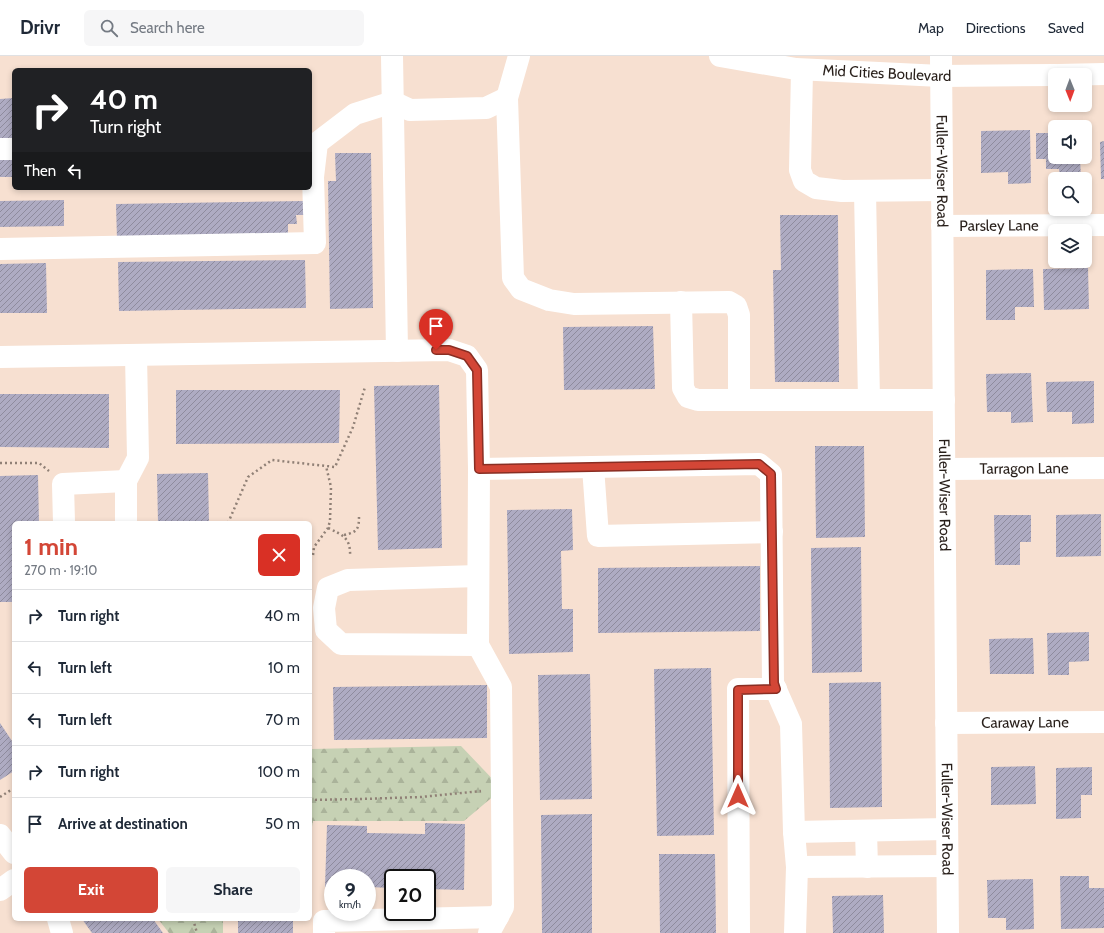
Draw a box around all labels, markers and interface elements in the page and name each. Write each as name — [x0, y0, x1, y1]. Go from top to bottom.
search box — [84, 10, 364, 46]
text: Drivr — [20, 16, 60, 39]
icon: search — [98, 17, 120, 39]
text: Search here — [130, 19, 205, 37]
text: Map — [918, 19, 944, 37]
text: Directions — [966, 19, 1026, 37]
text: Saved — [1048, 19, 1084, 37]
street label: Mid Cities Boulevard — [822, 61, 951, 85]
north arrow — [1048, 68, 1092, 112]
map controls — [1048, 68, 1092, 268]
text: 40 m — [90, 82, 158, 116]
icon: right — [24, 84, 76, 136]
street label: Fuller-Wiser Road — [932, 115, 951, 227]
text: Turn right — [90, 116, 161, 138]
button: sound — [1048, 120, 1092, 164]
icon: left — [64, 160, 86, 182]
text: Then — [24, 162, 56, 180]
button: search — [1048, 172, 1092, 216]
street label: Parsley Lane — [959, 216, 1039, 235]
button: layers — [1048, 224, 1092, 268]
pin — [419, 309, 453, 350]
icon: arrive — [425, 315, 447, 337]
street label: Fuller-Wiser Road — [935, 439, 954, 551]
street label: Tarragon Lane — [979, 459, 1069, 478]
text: 1 min — [24, 532, 78, 561]
button: close — [258, 534, 300, 576]
text: 270 m · 19:10 — [24, 562, 97, 578]
icon: right — [24, 605, 46, 627]
text: Turn right — [58, 607, 119, 625]
text: 40 m — [264, 607, 300, 625]
icon: left — [24, 657, 46, 679]
text: Turn left — [58, 659, 112, 677]
text: 10 m — [268, 659, 300, 677]
icon: left — [24, 709, 46, 731]
text: Turn left — [58, 711, 112, 729]
text: 70 m — [266, 711, 300, 729]
street label: Caraway Lane — [981, 713, 1069, 732]
icon: right — [24, 761, 46, 783]
text: Turn right — [58, 763, 119, 781]
text: 100 m — [258, 763, 300, 781]
street label: Fuller-Wiser Road — [938, 763, 957, 875]
position arrow — [717, 775, 759, 817]
icon: arrive — [24, 813, 46, 835]
text: Arrive at destination — [58, 815, 188, 833]
text: 50 m — [265, 815, 300, 833]
button: Exit — [24, 867, 158, 913]
button: Share — [166, 867, 300, 913]
speed limit sign: 20 — [384, 869, 436, 921]
text: 9 — [344, 878, 356, 902]
text: km/h — [339, 898, 361, 911]

